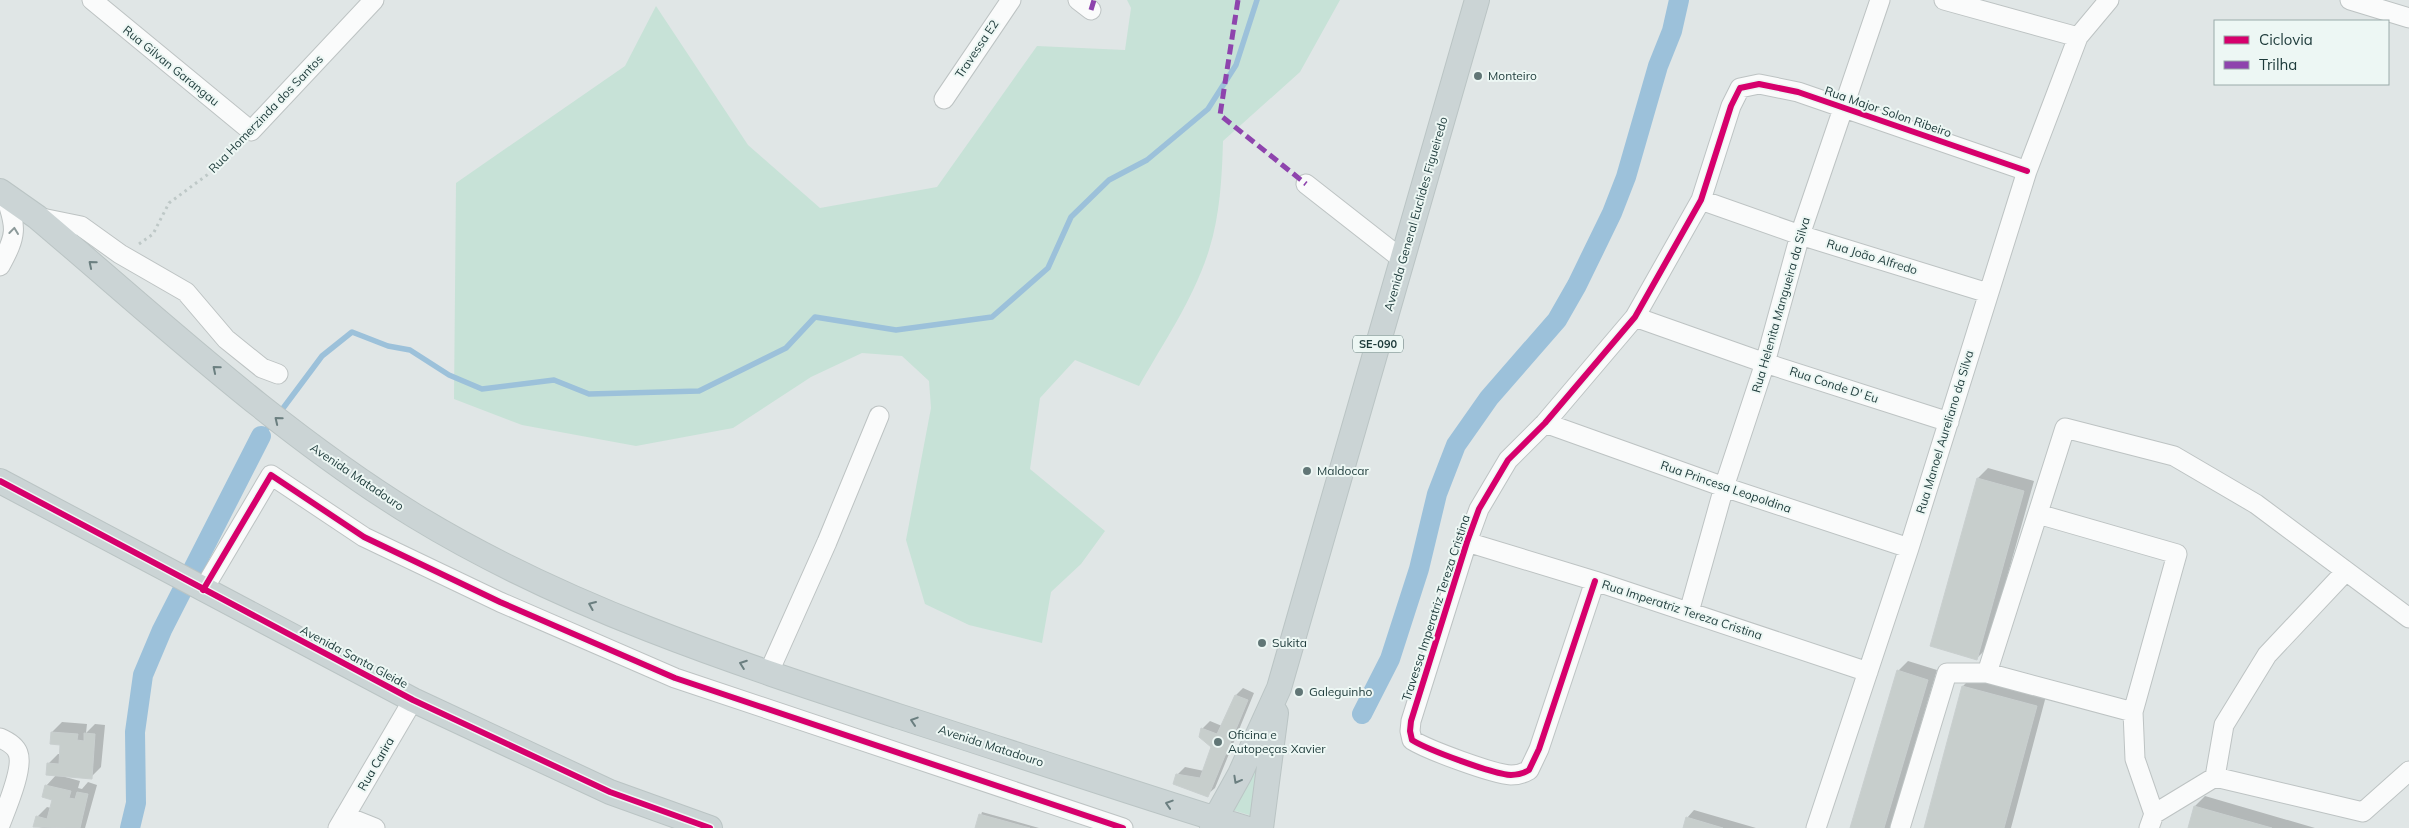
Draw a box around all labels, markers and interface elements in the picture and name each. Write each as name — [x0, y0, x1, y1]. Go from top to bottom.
street label: Travessa E2 — [952, 17, 1002, 81]
legend — [2214, 20, 2389, 85]
street label: Rua Gilvan Garangau — [120, 22, 222, 109]
text: Ciclovia — [2259, 30, 2313, 49]
street label: Rua Homerzinda dos Santos — [205, 51, 326, 176]
text: Trilha — [2259, 55, 2297, 74]
place label: Monteiro — [1488, 68, 1537, 83]
marker: Monteiro — [1472, 70, 1484, 82]
street label: Rua Major Solon Ribeiro — [1823, 83, 1954, 140]
street label: Avenida General Euclides Figueiredo — [1381, 115, 1451, 313]
street label: Rua Helenita Mangueira da Silva — [1748, 215, 1813, 394]
one-way arrow — [8, 227, 19, 235]
street label: Rua João Alfredo — [1825, 236, 1919, 277]
one-way arrow — [89, 261, 98, 269]
road number: SE-090 — [1353, 336, 1403, 352]
street label: Rua Manoel Aureliano da Silva — [1912, 348, 1977, 515]
street label: Rua Conde D' Eu — [1788, 363, 1881, 406]
one-way arrow — [213, 366, 222, 374]
one-way arrow — [274, 417, 284, 426]
street label: Avenida Matadouro — [308, 440, 407, 514]
street label: Rua Princesa Leopoldina — [1659, 457, 1793, 516]
place label: Maldocar — [1317, 463, 1369, 478]
marker: Maldocar — [1301, 465, 1313, 477]
street label: Travessa Imperatriz Tereza Cristina — [1398, 513, 1473, 703]
street label: Rua Imperatriz Tereza Cristina — [1600, 576, 1764, 643]
one-way arrow — [588, 601, 597, 612]
street label: Avenida Santa Gleide — [298, 622, 411, 691]
place label: Sukita — [1272, 635, 1307, 650]
marker: Sukita — [1256, 637, 1268, 649]
one-way arrow — [739, 660, 748, 671]
place label: Galeguinho — [1309, 684, 1372, 699]
marker: Galeguinho — [1293, 686, 1305, 698]
one-way arrow — [910, 717, 919, 727]
street label: Avenida Matadouro — [937, 721, 1046, 770]
place label: Oficina e Autopeças Xavier — [1228, 727, 1326, 756]
street label: Rua Carira — [354, 734, 397, 793]
marker: Oficina e Autopeças Xavier — [1212, 736, 1224, 748]
one-way arrow — [1233, 775, 1243, 784]
one-way arrow — [1165, 799, 1173, 809]

